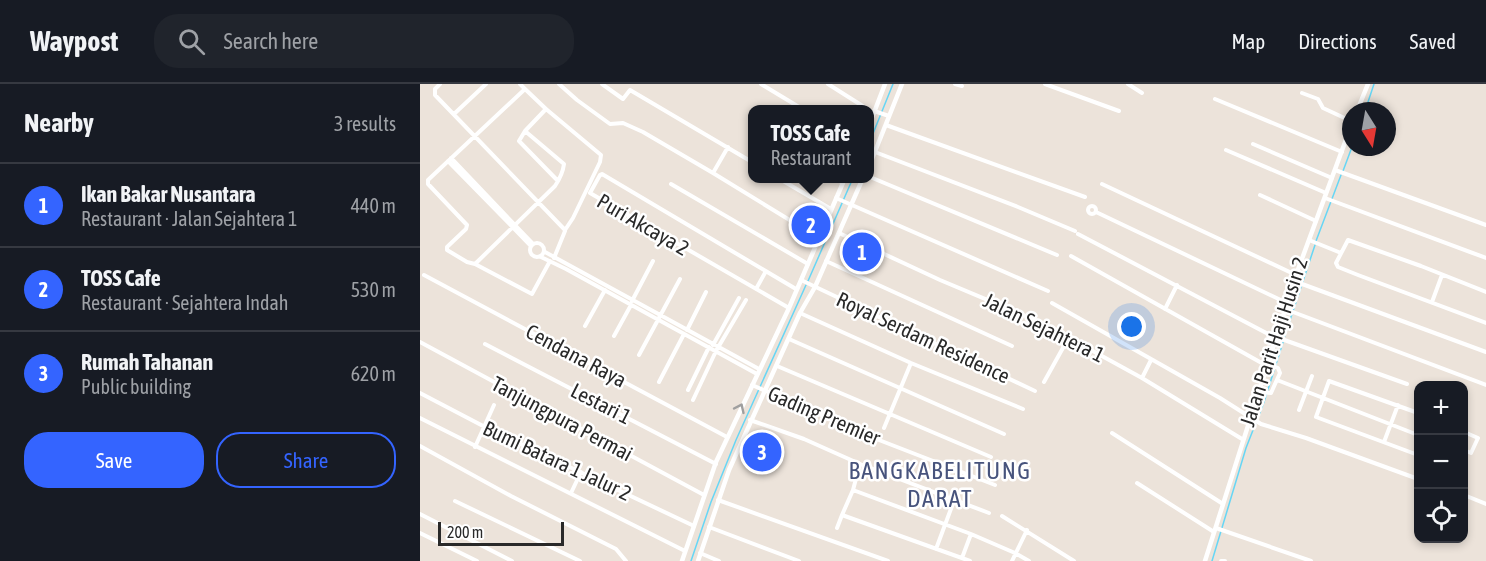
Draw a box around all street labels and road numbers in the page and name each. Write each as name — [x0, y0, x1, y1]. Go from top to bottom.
street label: Puri Akcaya 2 — [593, 188, 694, 260]
street label: Jalan Parit Haji Husin 2 — [1234, 254, 1312, 429]
street label: Royal Serdam Residence — [833, 286, 1014, 388]
street label: Jalan Sejahtera 1 — [980, 287, 1109, 367]
street label: Cendana Raya — [522, 319, 631, 392]
street label: Tanjungpura Permai — [488, 371, 637, 465]
street label: Lestari 1 — [567, 378, 636, 428]
street label: Gading Premier — [765, 381, 885, 450]
street label: Bumi Batara 1 Jalur 2 — [479, 415, 635, 505]

